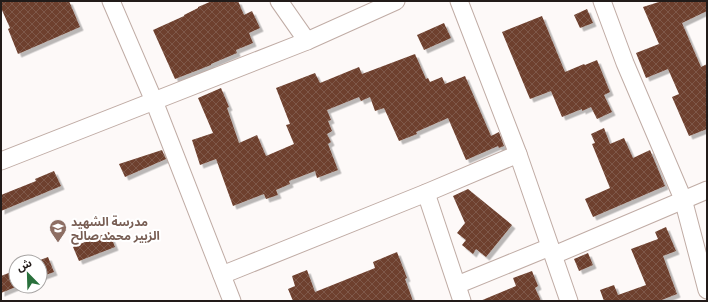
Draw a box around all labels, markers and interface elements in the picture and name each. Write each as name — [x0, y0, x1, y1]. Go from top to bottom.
place label: مدرسة الشهيد الزبير محمد صالح — [71, 214, 160, 245]
school or university icon: مدرسة الشهيد الزبير محمد صالح — [48, 218, 68, 243]
north arrow — [8, 254, 48, 294]
text: ش — [14, 255, 34, 274]

